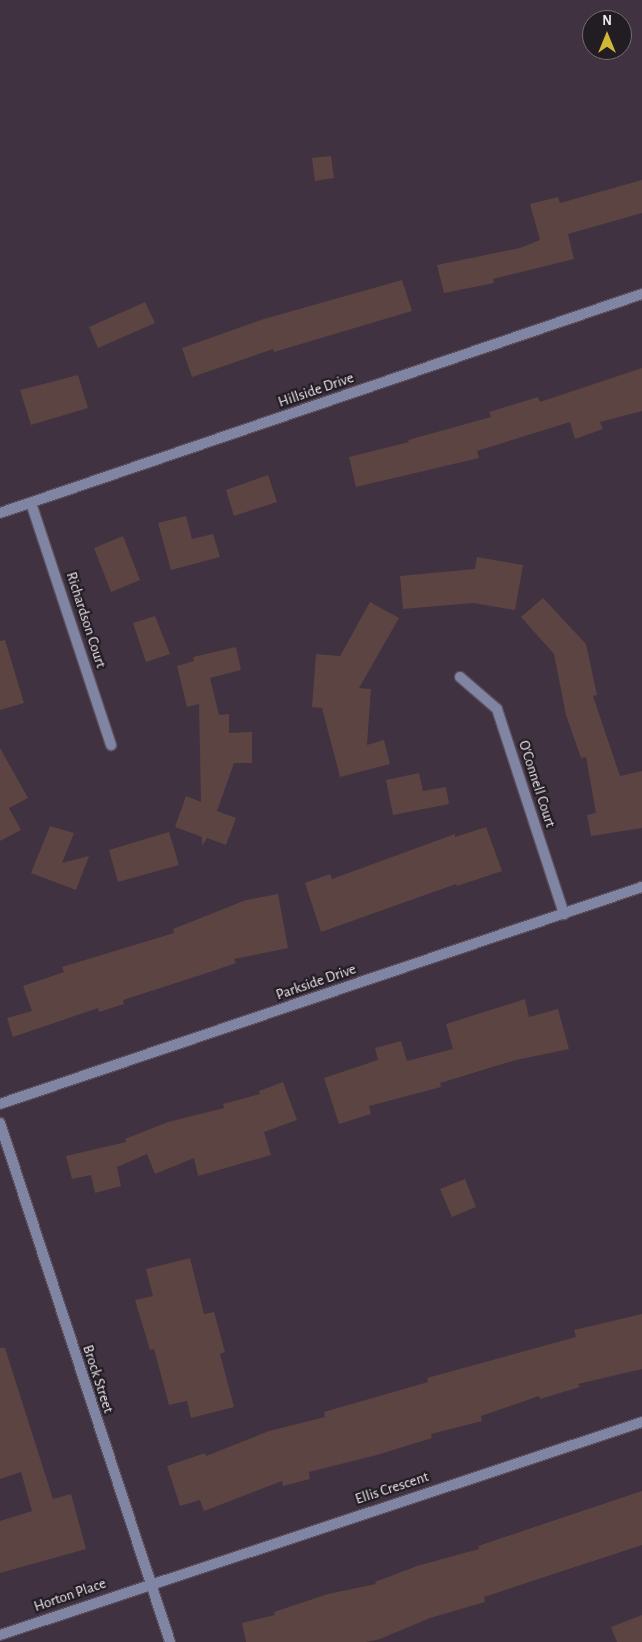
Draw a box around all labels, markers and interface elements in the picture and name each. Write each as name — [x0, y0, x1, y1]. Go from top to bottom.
north arrow — [582, 10, 632, 60]
text: N — [602, 14, 612, 28]
street label: Hillside Drive — [276, 369, 356, 411]
street label: Richardson Court — [62, 570, 110, 670]
street label: O'Connell Court — [514, 738, 560, 830]
street label: Parkside Drive — [274, 960, 358, 1004]
street label: Brock Street — [79, 1343, 117, 1415]
street label: Ellis Crescent — [353, 1468, 431, 1508]
street label: Horton Place — [32, 1574, 108, 1616]

